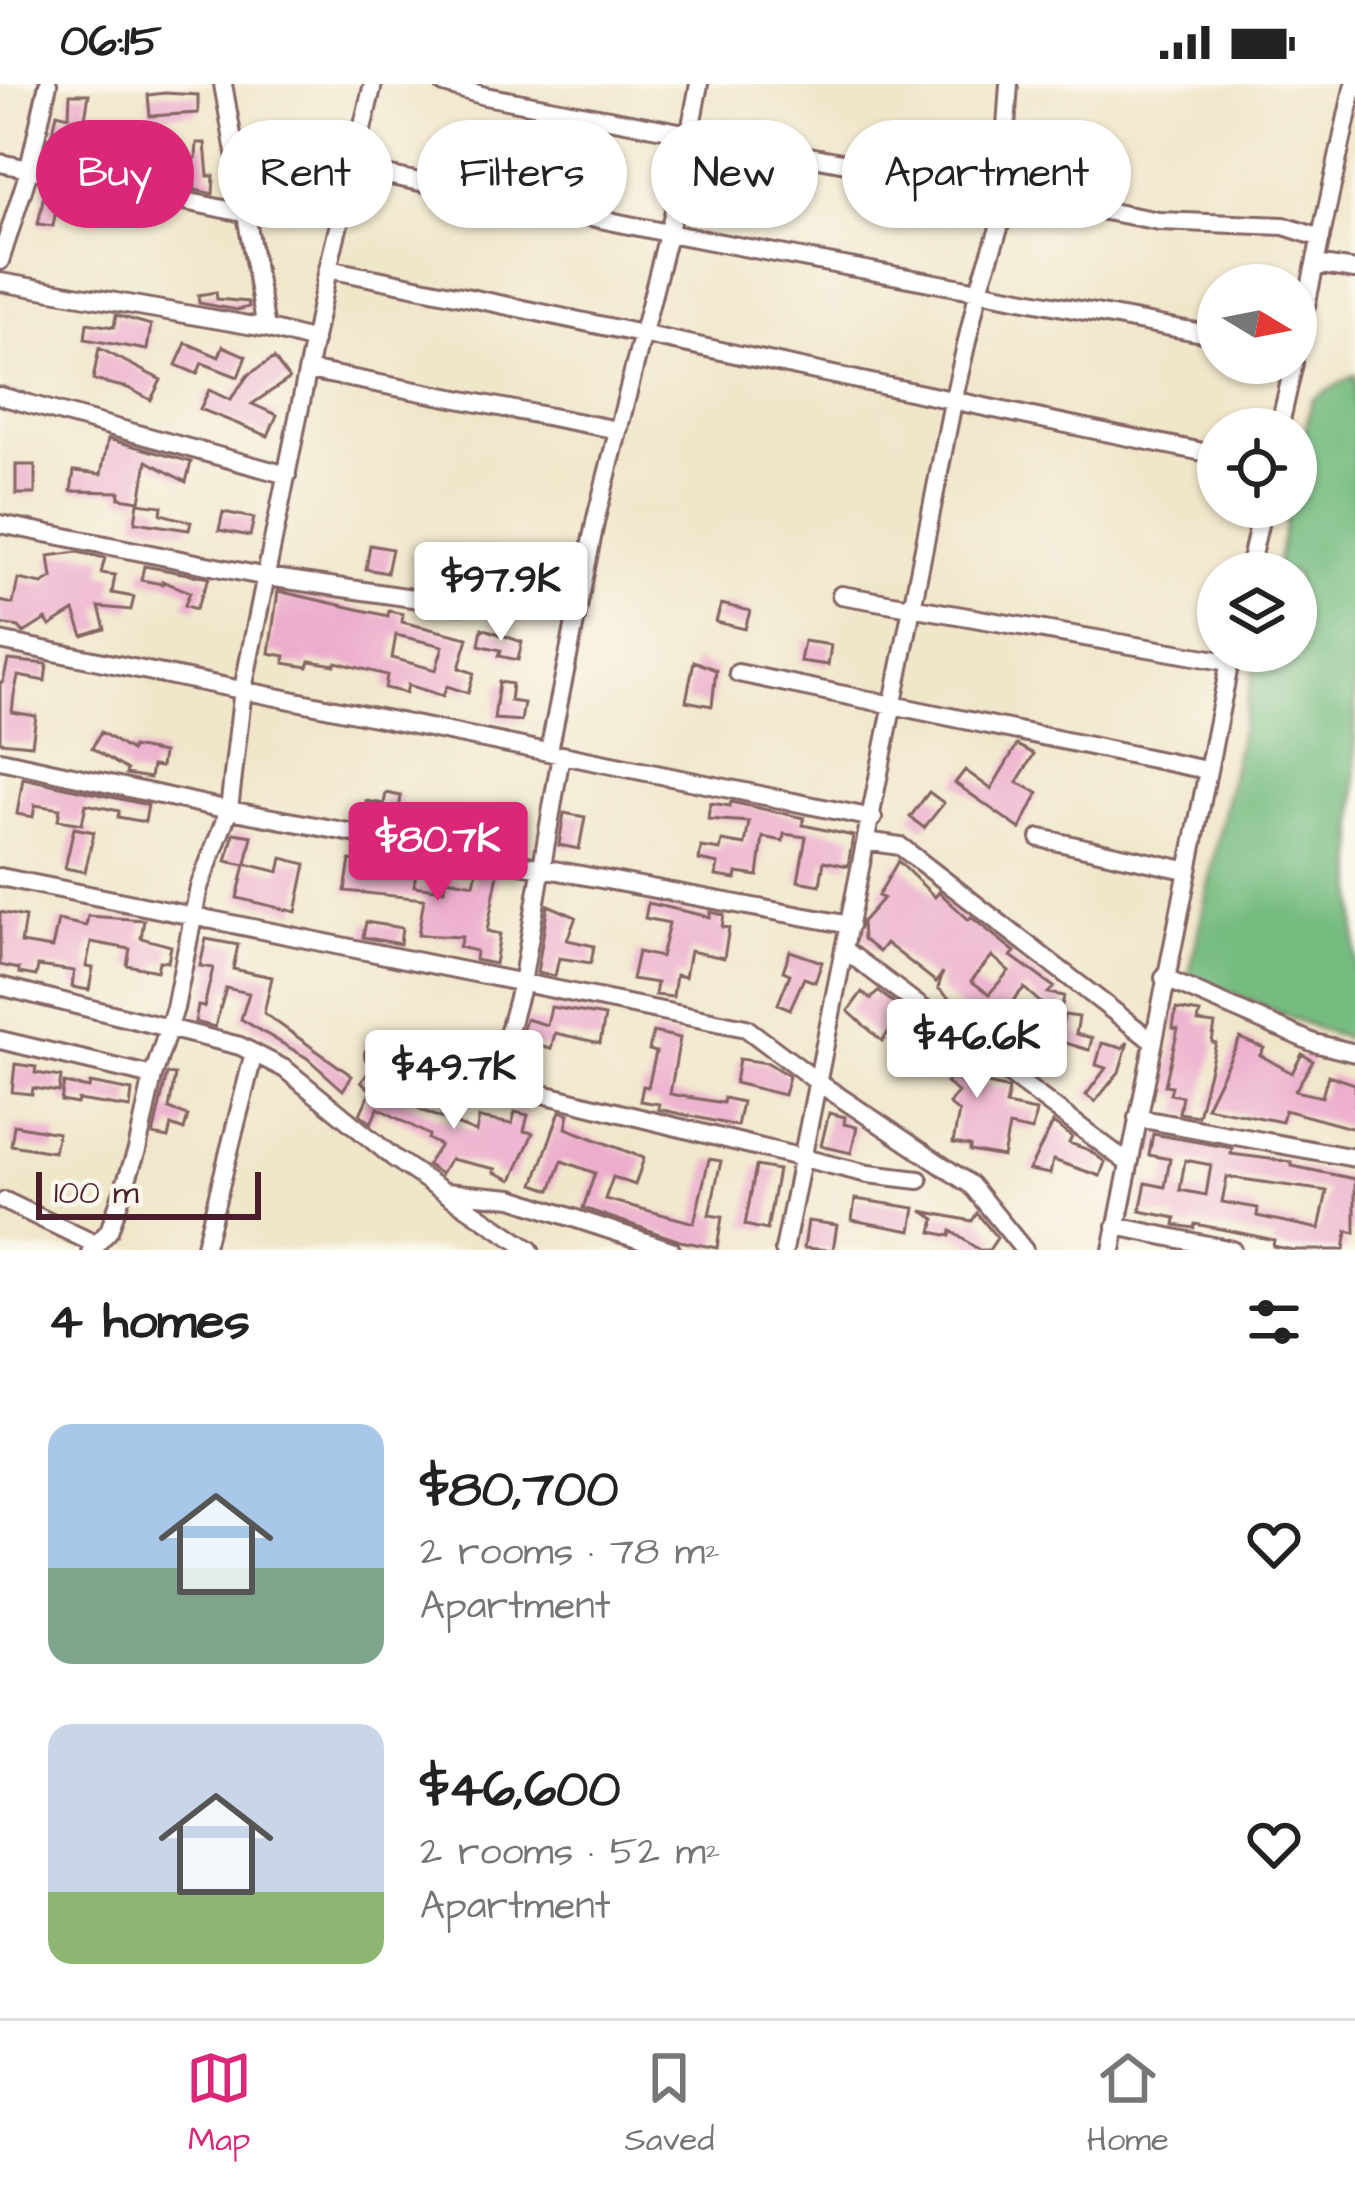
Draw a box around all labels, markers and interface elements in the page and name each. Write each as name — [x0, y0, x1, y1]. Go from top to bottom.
text: 06:15 — [60, 11, 162, 73]
chip: Buy — [36, 120, 194, 228]
chip: Rent — [218, 120, 393, 228]
chip: Filters — [417, 120, 627, 228]
chip: New — [651, 120, 818, 228]
chip: Apartment — [842, 120, 1131, 228]
north arrow — [1197, 264, 1317, 384]
map controls — [1197, 264, 1317, 672]
button: locate — [1197, 408, 1317, 528]
pin: $97.9K — [403, 542, 599, 644]
button: layers — [1197, 552, 1317, 672]
text: $97.9K — [441, 554, 561, 608]
pin: $80.7K — [340, 802, 536, 904]
text: $80.7K — [376, 814, 500, 868]
pin: $46.6K — [879, 999, 1075, 1101]
text: $46.6K — [914, 1011, 1040, 1065]
pin: $49.7K — [356, 1030, 552, 1132]
text: $49.7K — [392, 1042, 516, 1096]
scale bar — [36, 1166, 261, 1219]
text: 100 m — [54, 1170, 139, 1216]
text: 4 homes — [48, 1287, 250, 1358]
icon: filters — [1241, 1289, 1307, 1355]
text: $80,700 — [420, 1455, 618, 1526]
icon: home — [144, 1472, 288, 1616]
icon: heart — [1241, 1511, 1307, 1577]
text: 2 rooms · 78 m² — [420, 1526, 720, 1580]
text: Apartment — [420, 1580, 611, 1634]
text: $46,600 — [420, 1755, 620, 1826]
icon: home — [144, 1772, 288, 1916]
icon: heart — [1241, 1811, 1307, 1877]
text: 2 rooms · 52 m² — [420, 1826, 721, 1880]
text: Apartment — [420, 1880, 611, 1934]
tab: Map — [186, 2045, 252, 2163]
tab: Saved — [624, 2045, 714, 2163]
tab: Home — [1087, 2045, 1169, 2163]

